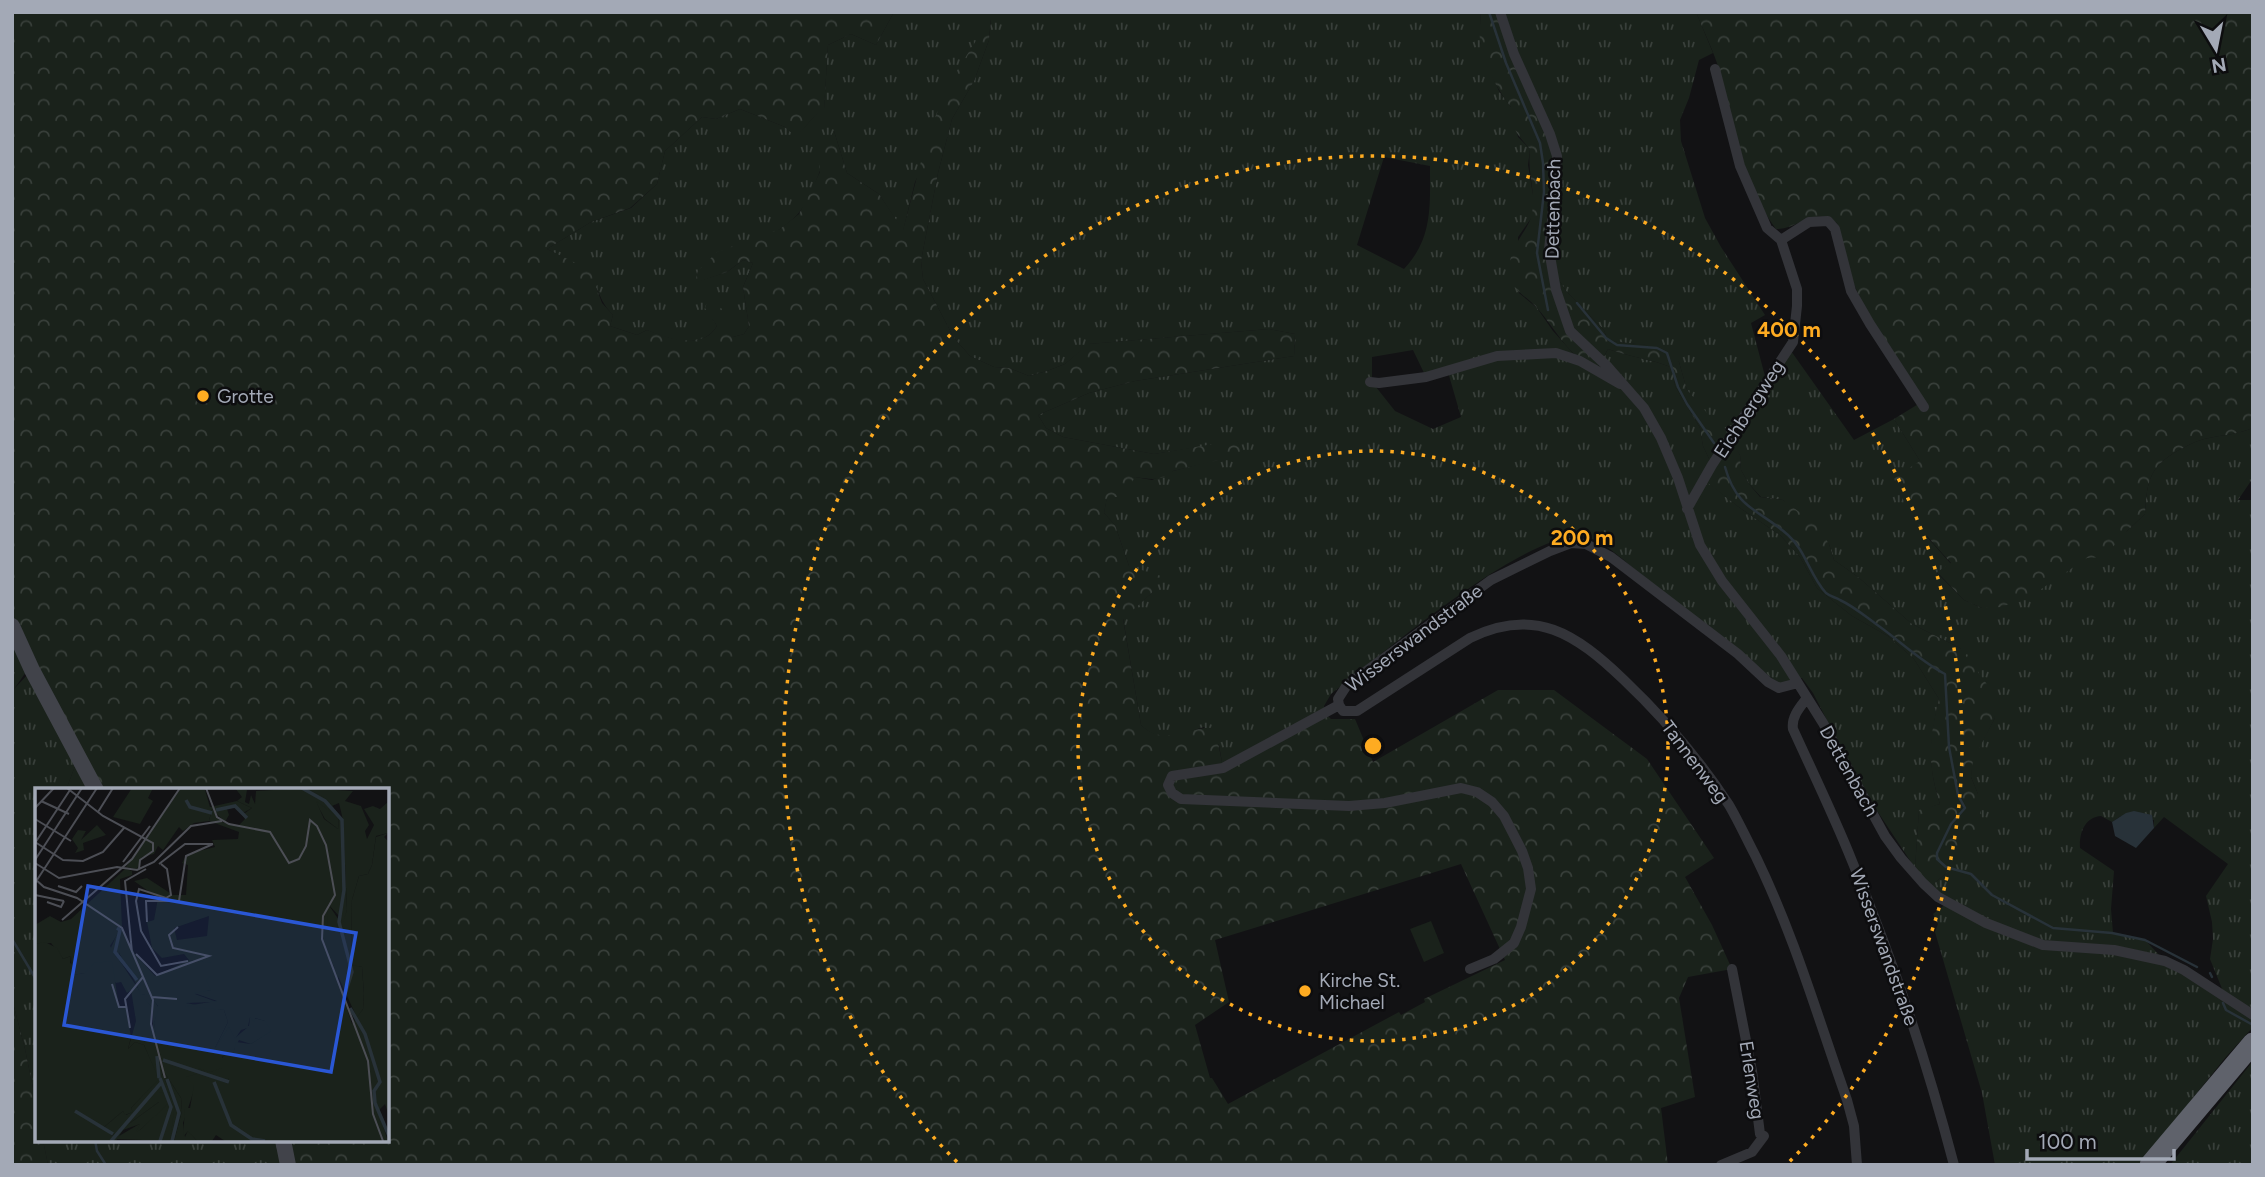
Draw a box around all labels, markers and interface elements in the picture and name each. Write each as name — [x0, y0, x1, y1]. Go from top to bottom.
north arrow — [2181, 14, 2251, 84]
text: N — [2210, 53, 2228, 78]
street label: Dettenbach — [1541, 159, 1565, 259]
text: 400 m — [1757, 317, 1821, 342]
street label: Eichbergweg — [1709, 356, 1789, 462]
place label: Grotte — [217, 385, 274, 408]
marker: Grotte — [195, 388, 211, 404]
text: 200 m — [1551, 525, 1613, 550]
street label: Wisserswandstraße — [1341, 579, 1487, 697]
street label: Tannenweg — [1657, 716, 1733, 808]
street label: Dettenbach — [1815, 721, 1883, 821]
centre of rings — [1361, 734, 1385, 758]
inset map — [35, 788, 388, 1142]
street label: Wisserswandstraße — [1845, 865, 1923, 1029]
place label: Kirche St. Michael — [1319, 969, 1400, 1014]
marker: Kirche St. Michael — [1297, 983, 1313, 999]
street label: Erlenweg — [1734, 1039, 1770, 1121]
scale bar — [2027, 1118, 2174, 1162]
text: 100 m — [2038, 1129, 2097, 1154]

